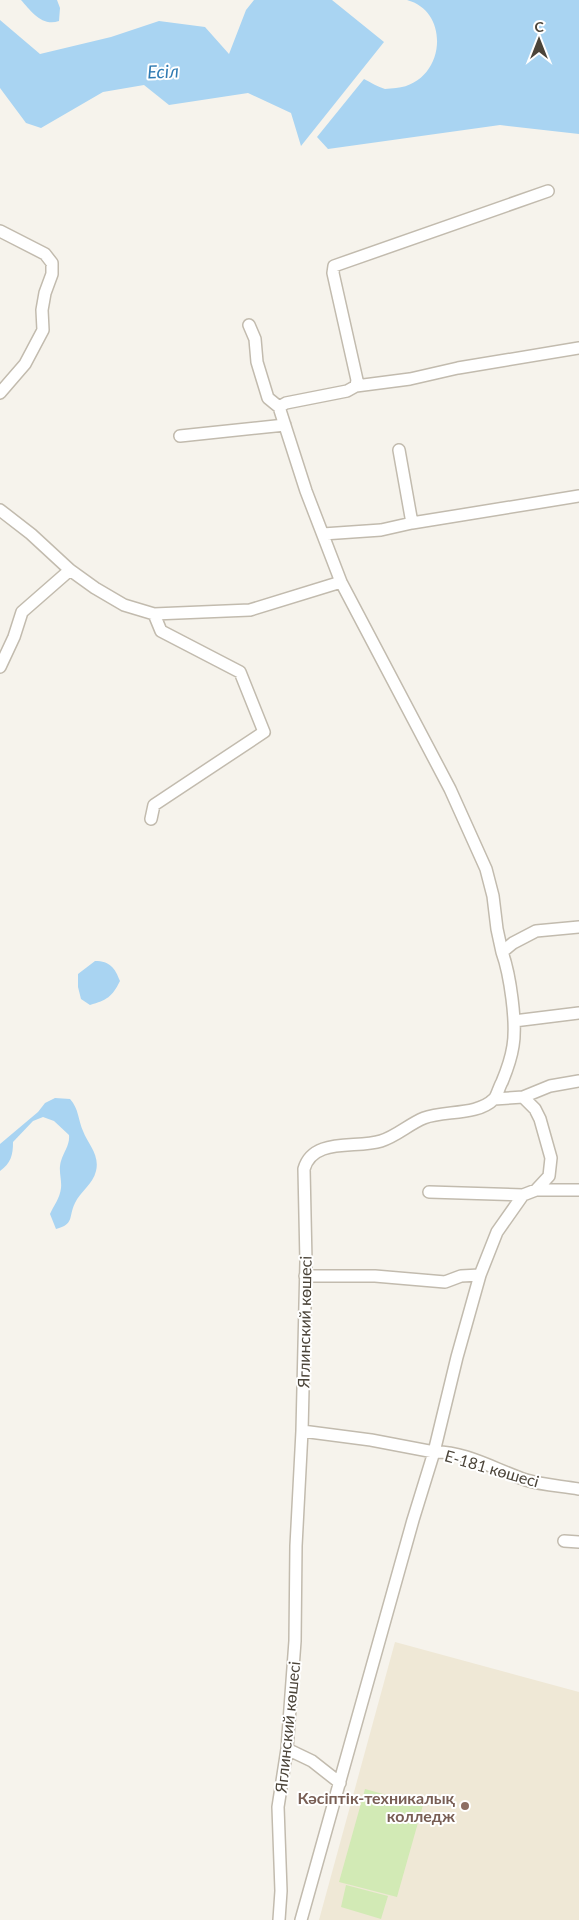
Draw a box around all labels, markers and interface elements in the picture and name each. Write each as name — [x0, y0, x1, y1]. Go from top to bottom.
north arrow — [514, 15, 564, 65]
text: С — [534, 18, 544, 35]
water label: Есіл — [147, 59, 179, 83]
street label: Яглинский көшесі — [293, 1256, 315, 1389]
street label: Е-181 көшесі — [443, 1445, 541, 1491]
street label: Яглинский көшесі — [271, 1660, 303, 1795]
place label: Кәсіптік-техникалық колледж — [297, 1788, 456, 1825]
marker: Кәсіптік-техникалық колледж — [459, 1800, 471, 1812]

